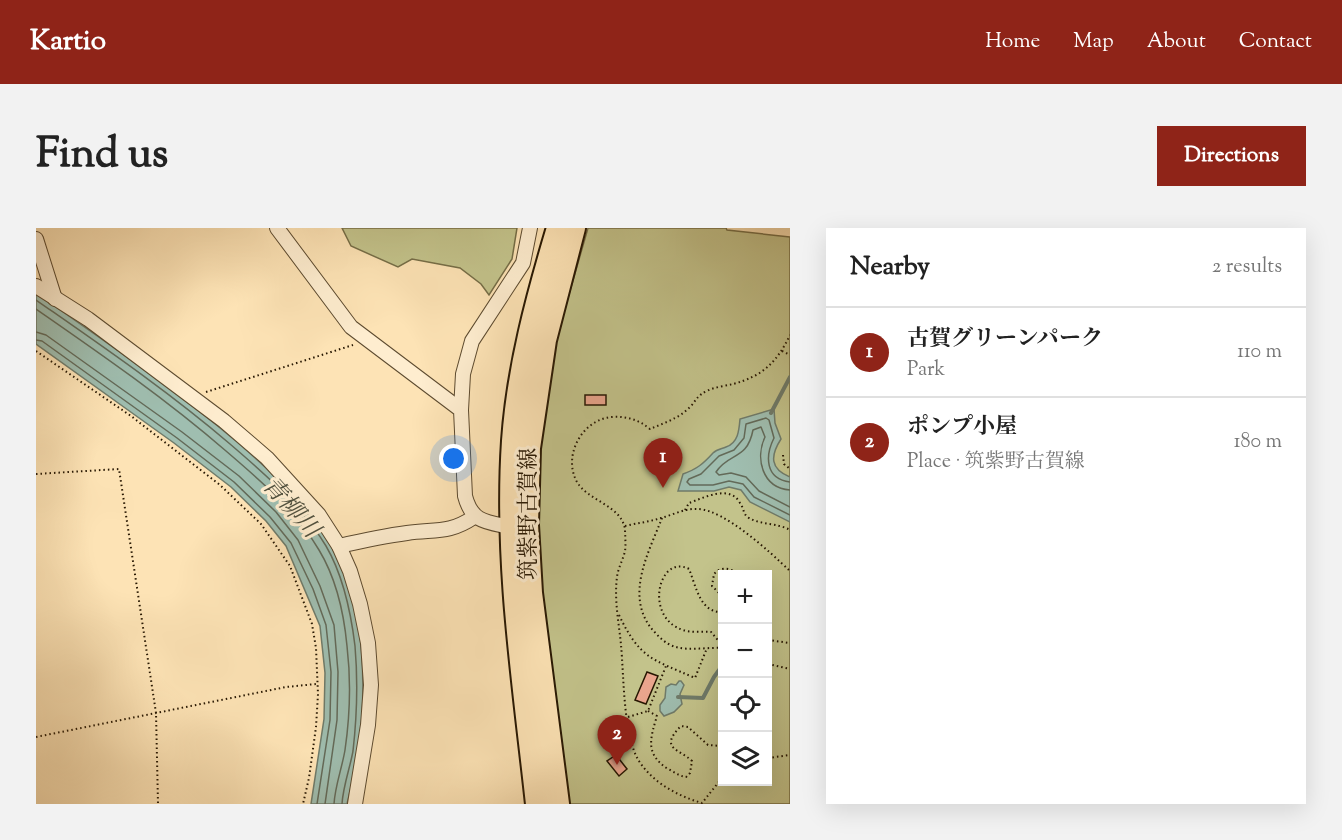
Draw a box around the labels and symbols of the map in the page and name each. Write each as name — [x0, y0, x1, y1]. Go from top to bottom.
pin: 1 — [644, 438, 682, 488]
your location — [439, 444, 468, 473]
street label: 筑紫野古賀線 — [514, 448, 546, 580]
water label: 青柳川 — [253, 470, 329, 548]
pin: 2 — [598, 716, 636, 765]

